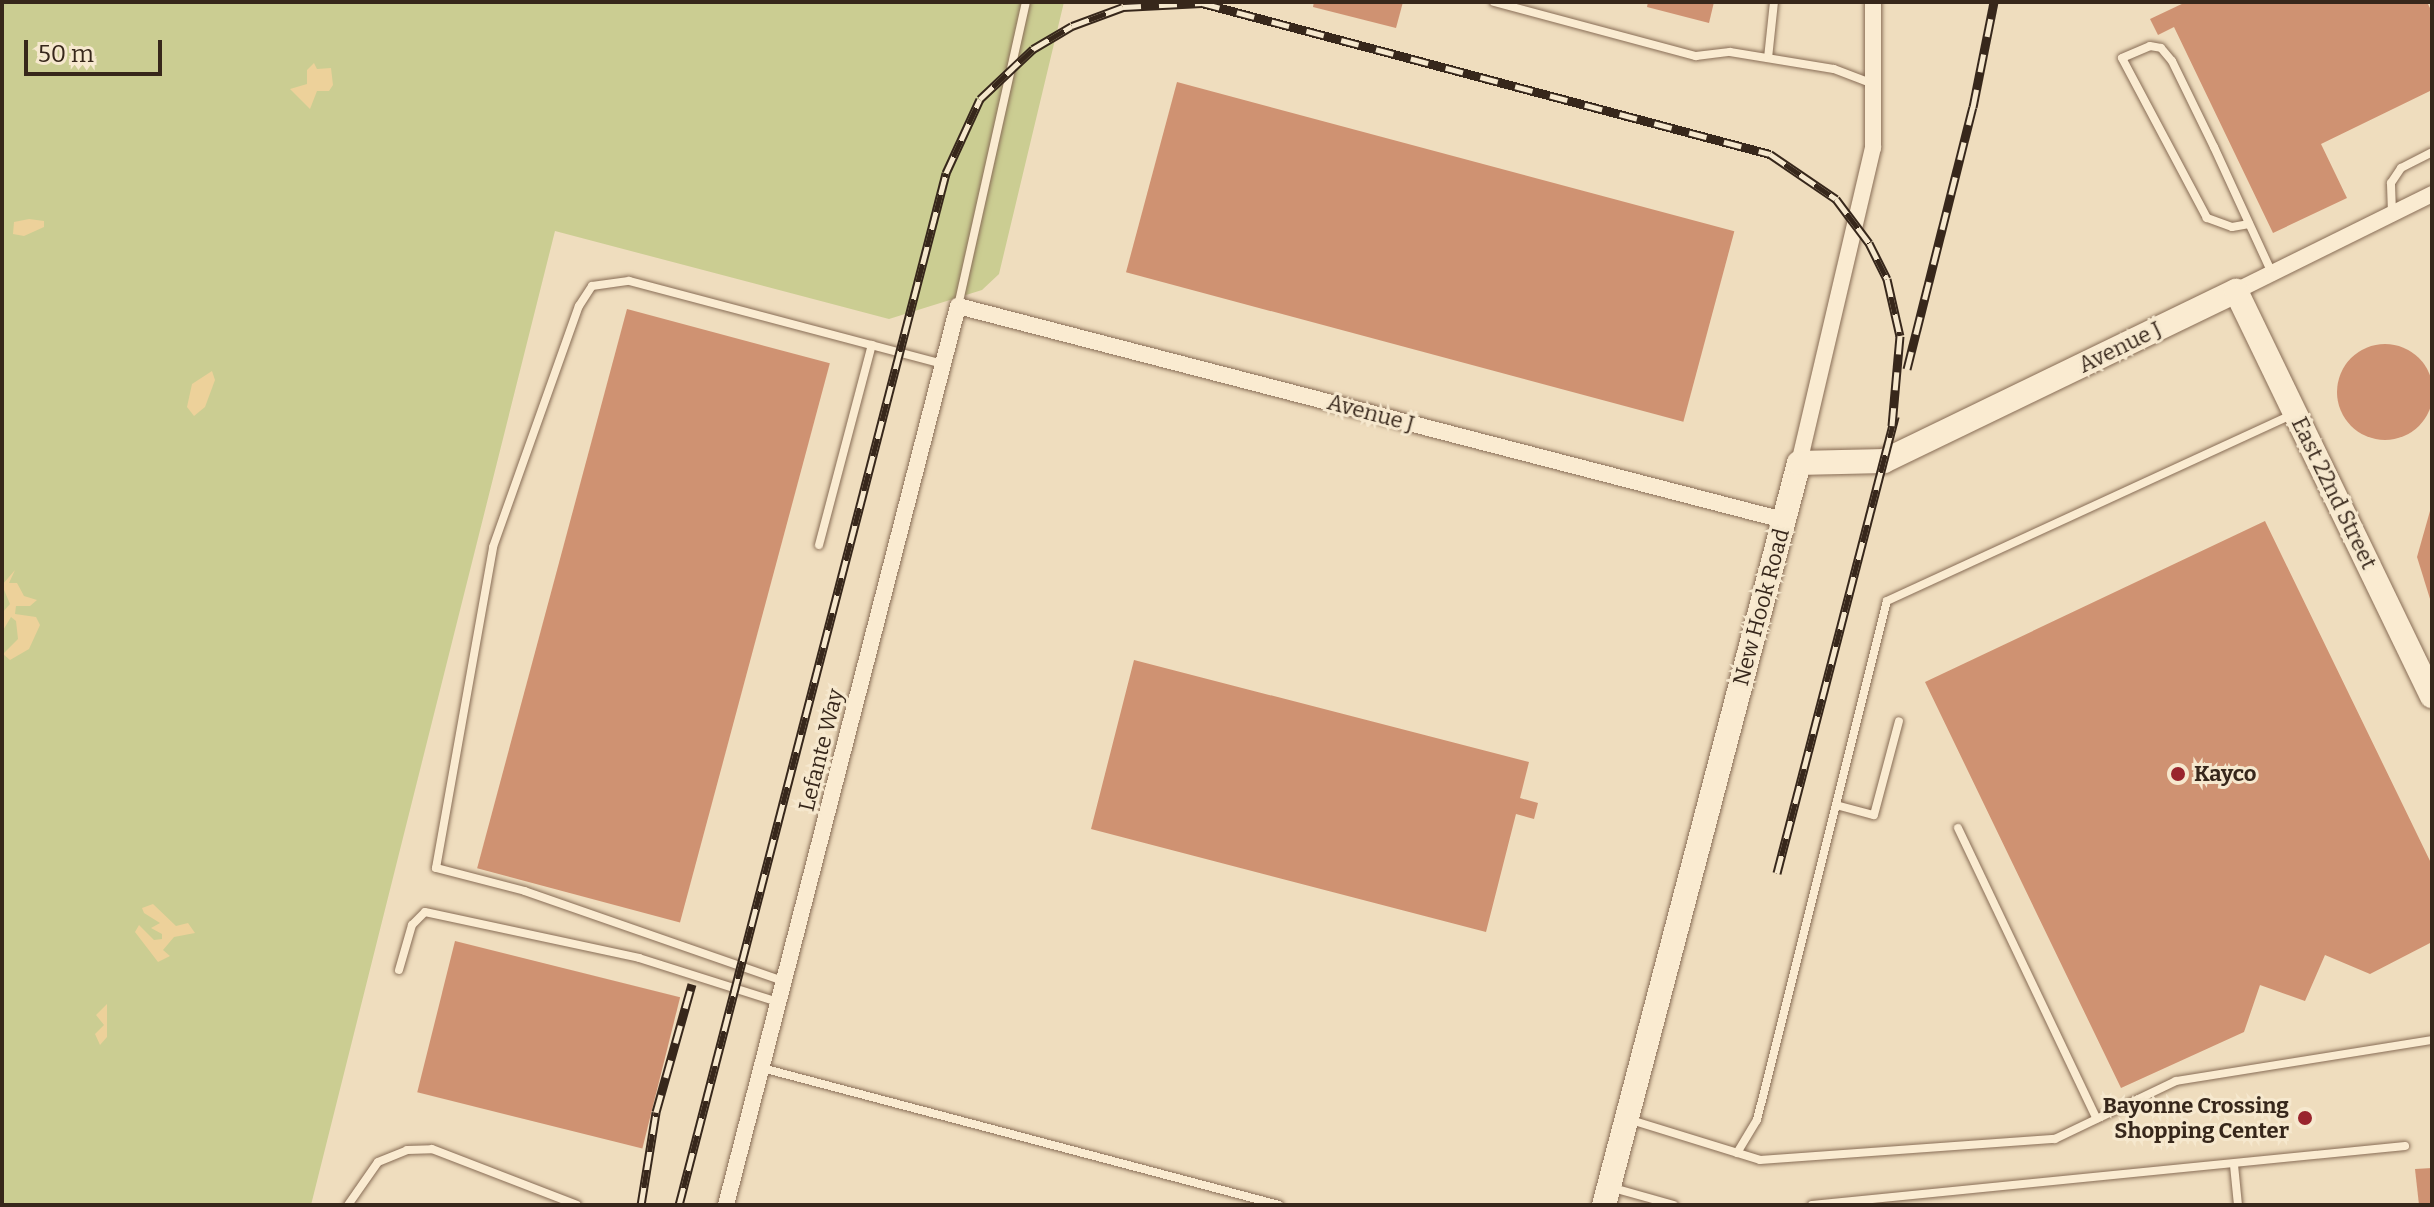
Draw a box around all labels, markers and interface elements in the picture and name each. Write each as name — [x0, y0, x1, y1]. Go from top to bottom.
scale bar — [28, 24, 166, 74]
text: 50 m — [38, 40, 94, 68]
street label: Avenue J — [2074, 316, 2166, 378]
street label: Avenue J — [1325, 389, 1417, 437]
street label: East 22nd Street — [2286, 413, 2382, 573]
street label: New Hook Road — [1727, 525, 1795, 689]
street label: Lefante Way — [793, 686, 849, 814]
place label: Kayco — [2194, 761, 2256, 787]
marker: Kayco — [2169, 765, 2187, 783]
place label: Bayonne Crossing Shopping Center — [2103, 1092, 2289, 1144]
marker: Bayonne Crossing Shopping Center — [2296, 1109, 2314, 1127]

